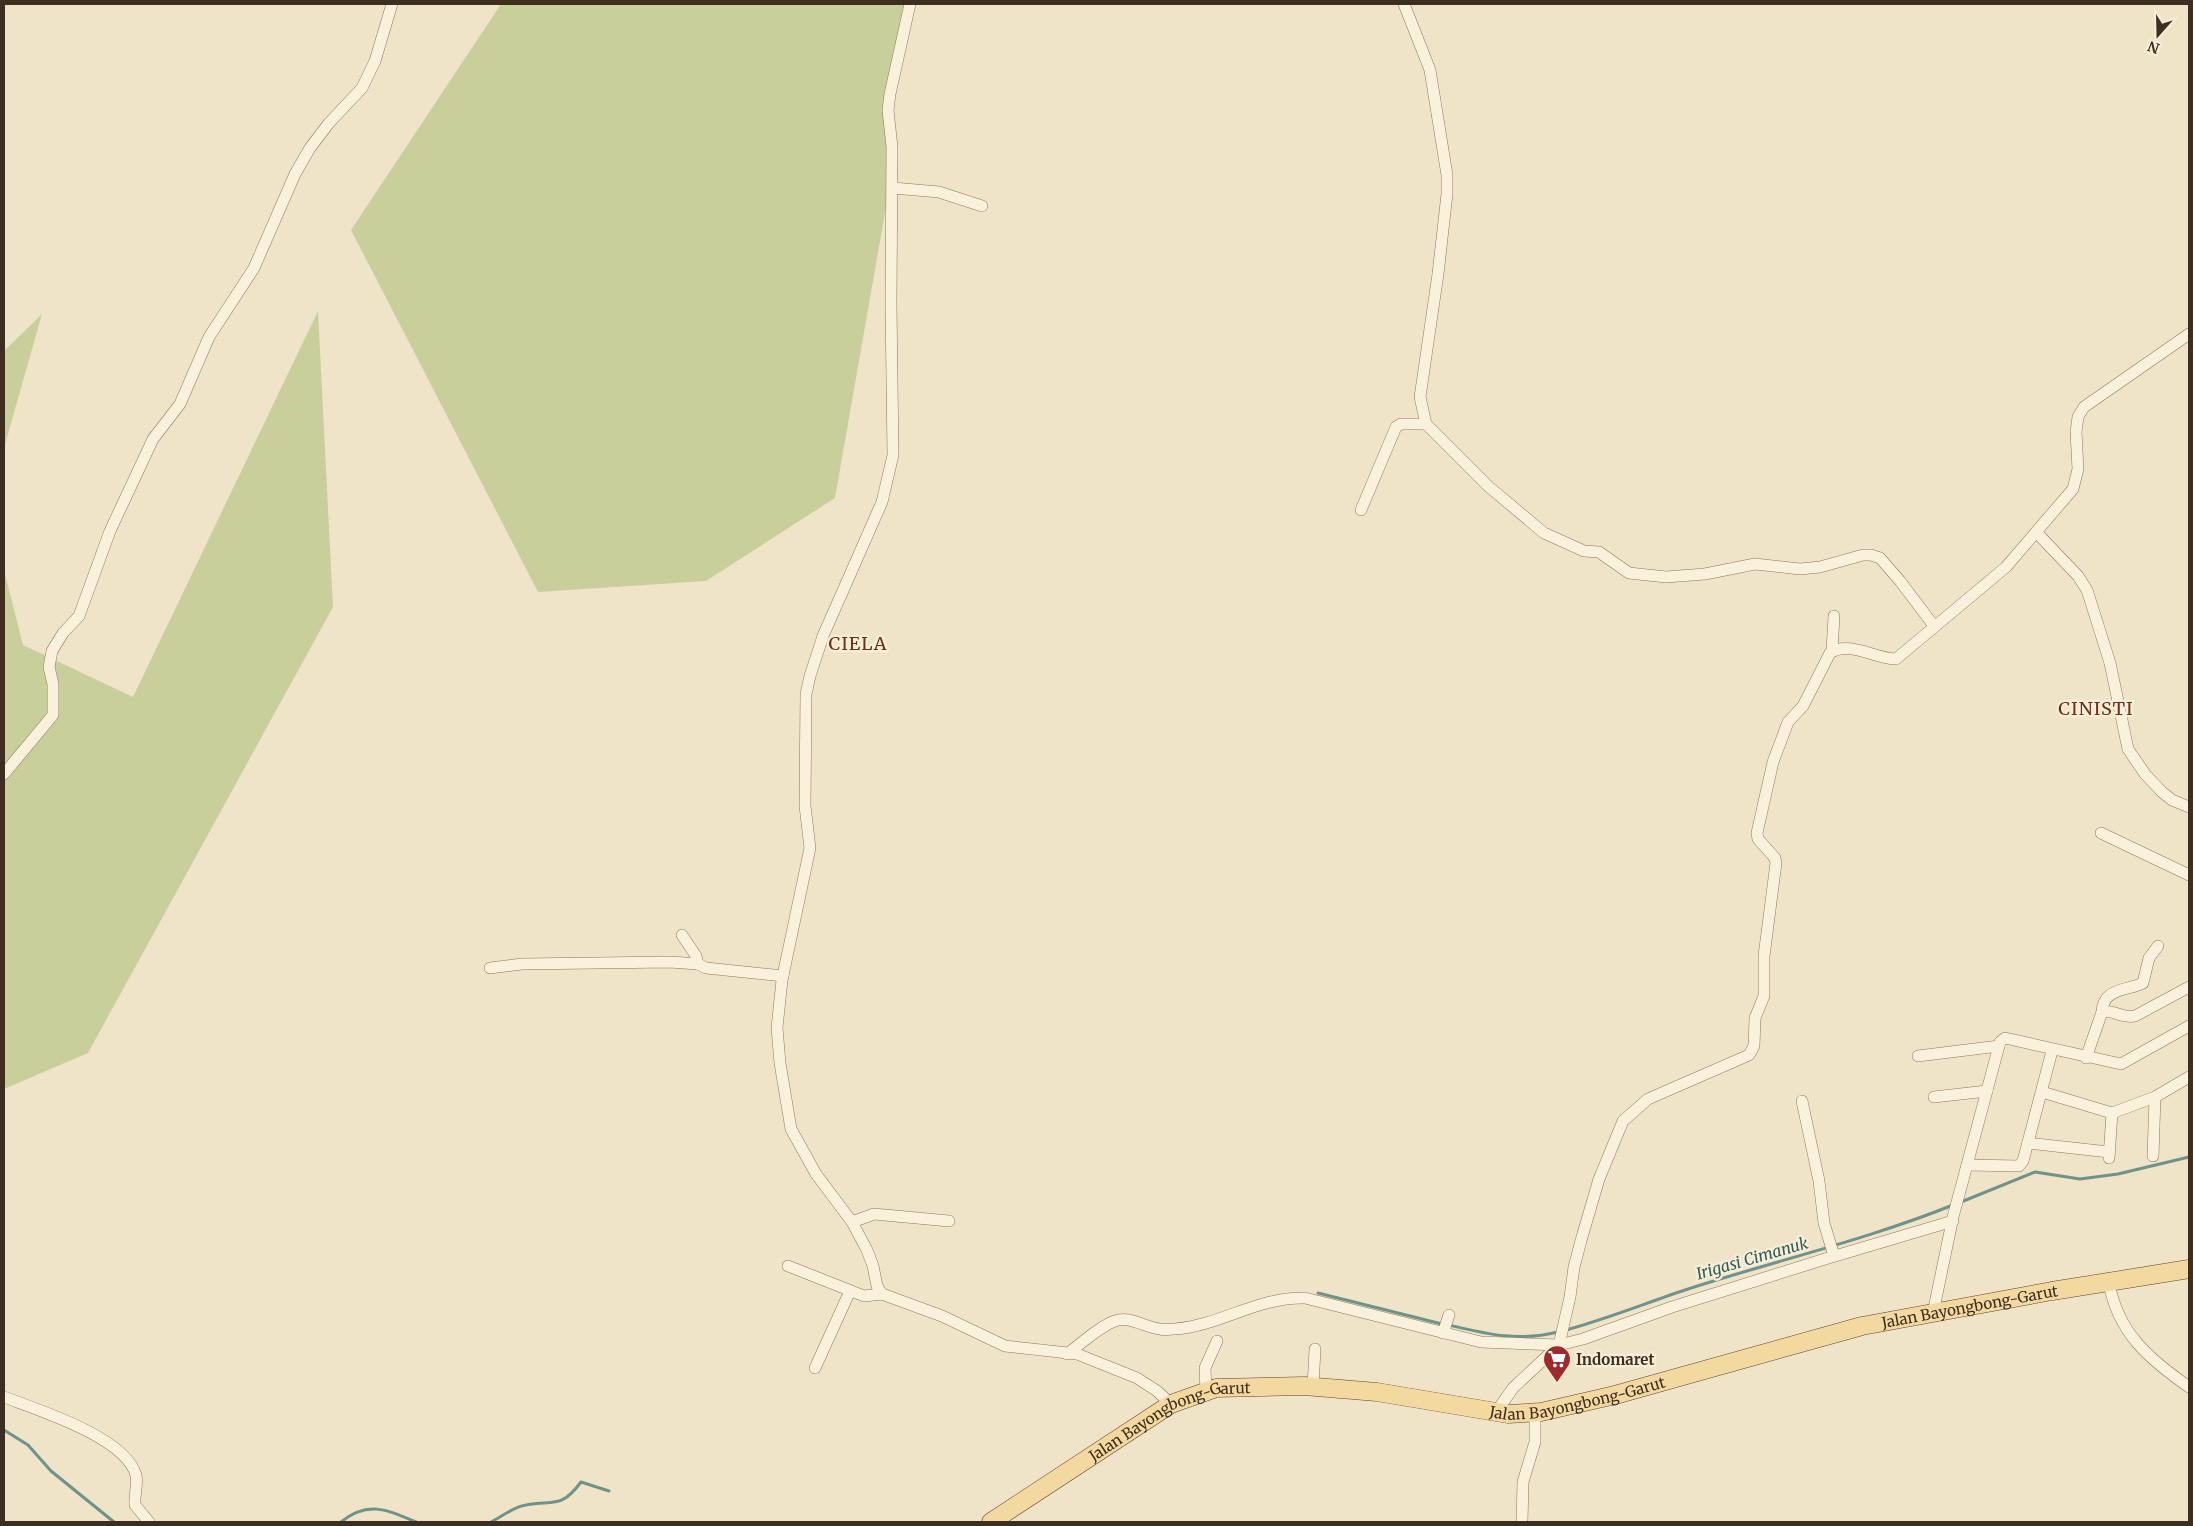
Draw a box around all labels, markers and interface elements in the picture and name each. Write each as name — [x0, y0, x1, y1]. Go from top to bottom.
north arrow — [2133, 10, 2183, 60]
text: N — [2145, 37, 2162, 58]
district label: CIELA — [828, 632, 888, 655]
district label: CINISTI — [2058, 697, 2134, 720]
water label: Irigasi Cimanuk — [1694, 1232, 1810, 1284]
street label: Jalan Bayongbong-Garut — [1879, 1281, 2059, 1332]
supermarket icon: Indomaret — [1542, 1344, 1572, 1383]
place label: Indomaret — [1576, 1350, 1655, 1369]
street label: Jalan Bayongbong-Garut — [1487, 1372, 1667, 1424]
street label: Jalan Bayongbong-Garut — [1084, 1377, 1251, 1466]

